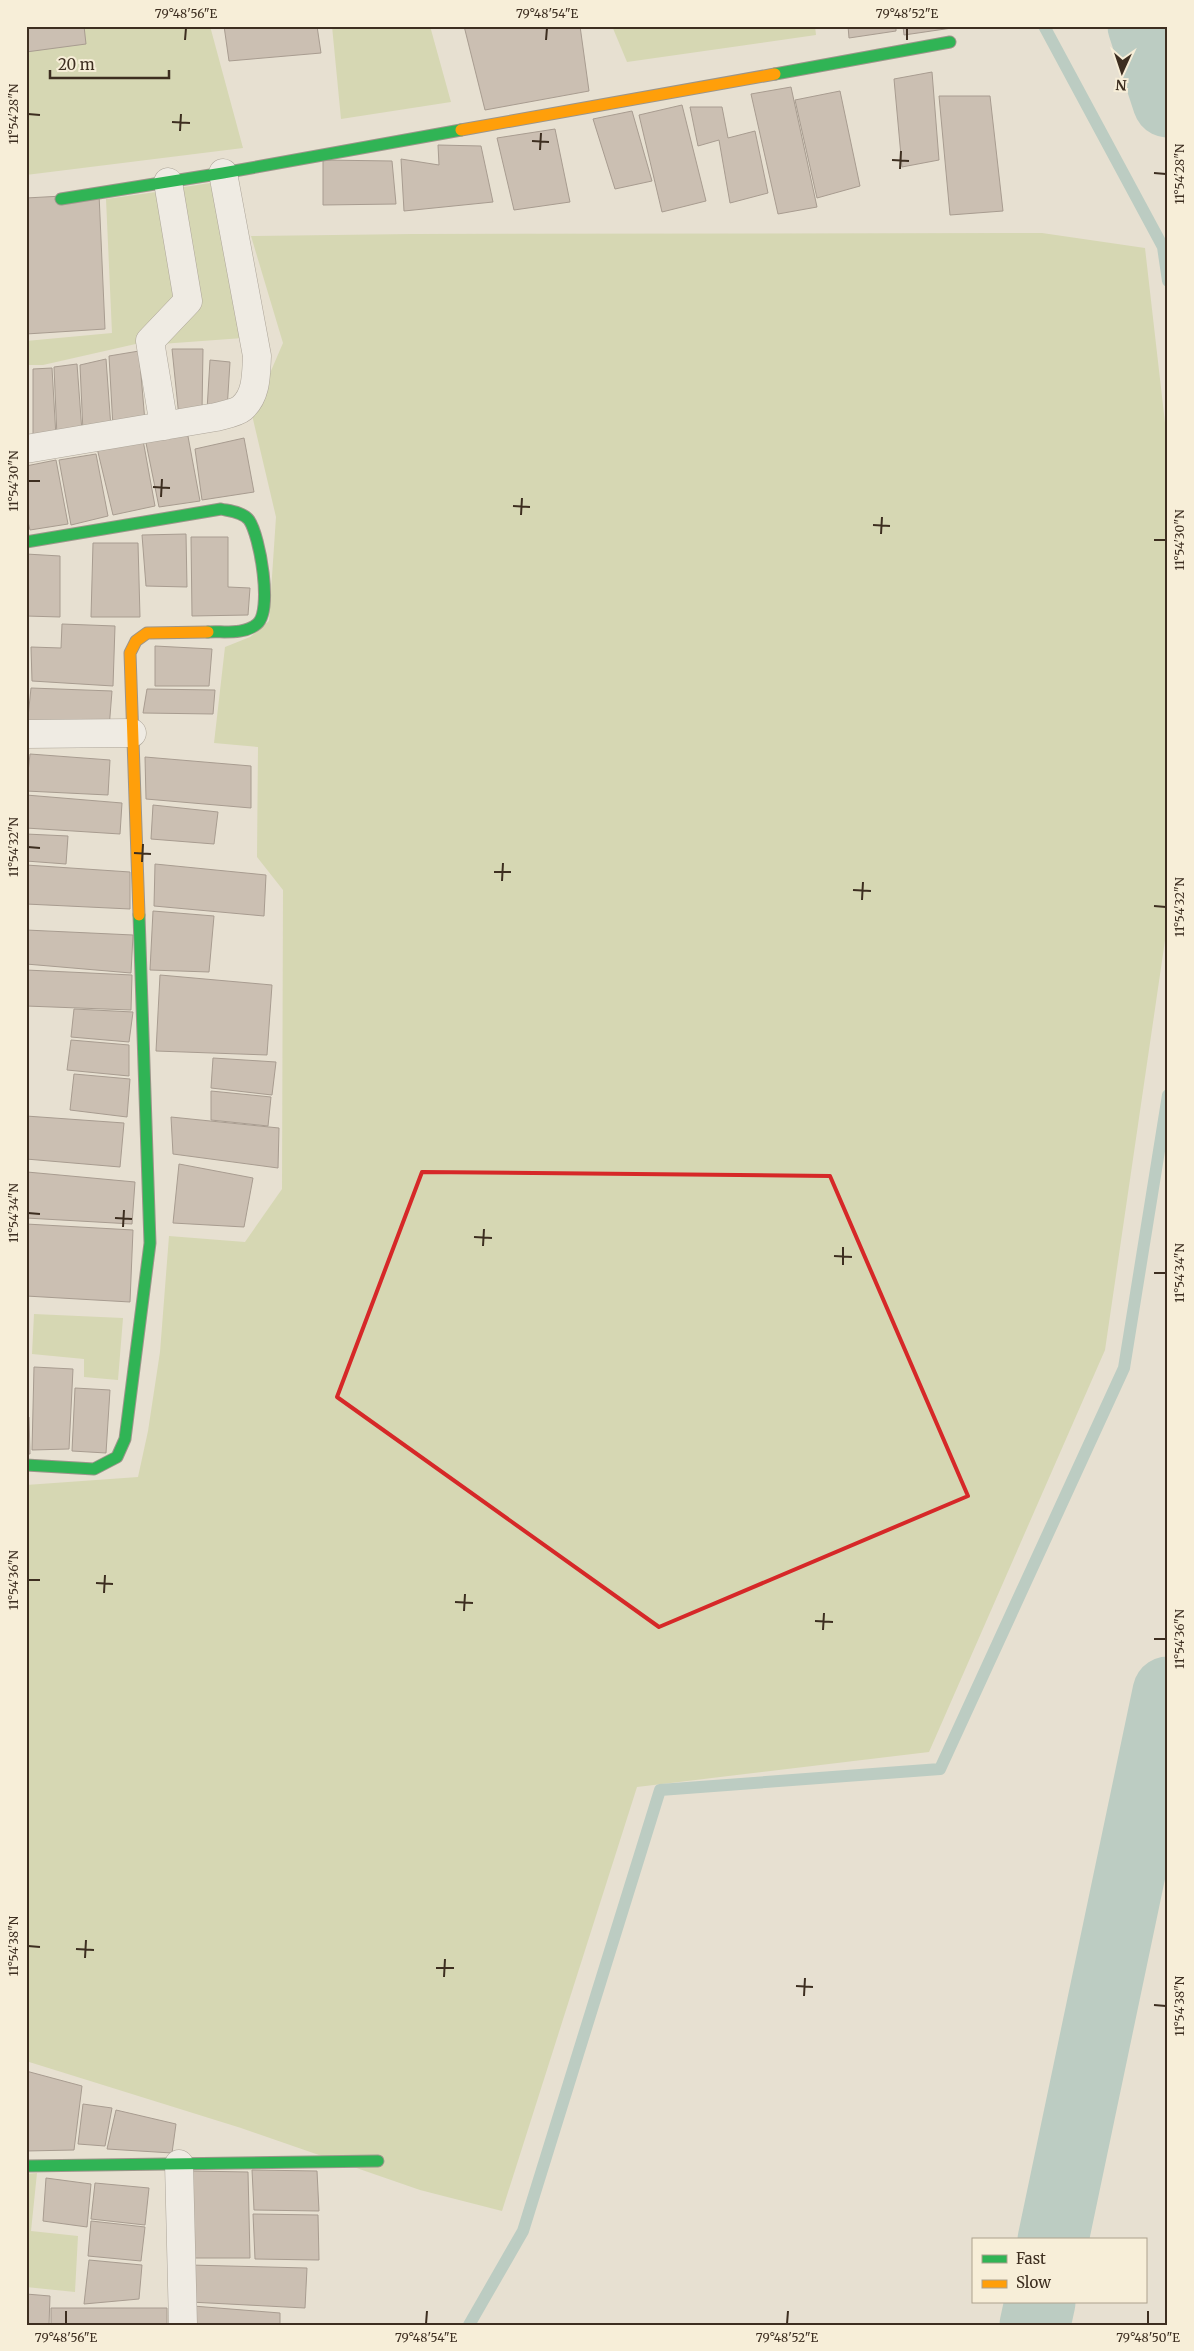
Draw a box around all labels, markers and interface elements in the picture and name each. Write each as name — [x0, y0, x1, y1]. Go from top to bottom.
text: 79°48'56"E — [155, 6, 218, 21]
text: 79°48'54"E — [516, 6, 578, 21]
text: 79°48'52"E — [876, 6, 939, 21]
scale bar — [50, 48, 169, 80]
north arrow — [1096, 48, 1146, 98]
text: 20 m — [58, 55, 95, 74]
text: N — [1115, 76, 1127, 94]
text: 11°54'28"N — [6, 83, 21, 144]
text: 11°54'28"N — [1172, 143, 1187, 204]
text: 11°54'30"N — [6, 450, 21, 511]
text: 11°54'30"N — [1172, 509, 1187, 570]
text: 11°54'32"N — [6, 816, 21, 877]
text: 11°54'32"N — [1172, 876, 1187, 937]
text: 11°54'34"N — [6, 1183, 21, 1243]
text: 11°54'34"N — [1172, 1243, 1187, 1303]
text: 11°54'36"N — [6, 1549, 21, 1610]
text: 11°54'36"N — [1172, 1608, 1187, 1669]
text: 11°54'38"N — [6, 1915, 21, 1976]
text: 11°54'38"N — [1172, 1975, 1187, 2036]
legend — [972, 2238, 1146, 2304]
text: Fast — [1016, 2249, 1046, 2268]
text: Slow — [1016, 2273, 1051, 2292]
text: 79°48'56"E — [35, 2330, 98, 2345]
text: 79°48'54"E — [395, 2330, 457, 2345]
text: 79°48'52"E — [756, 2330, 819, 2345]
text: 79°48'50"E — [1116, 2330, 1180, 2345]

